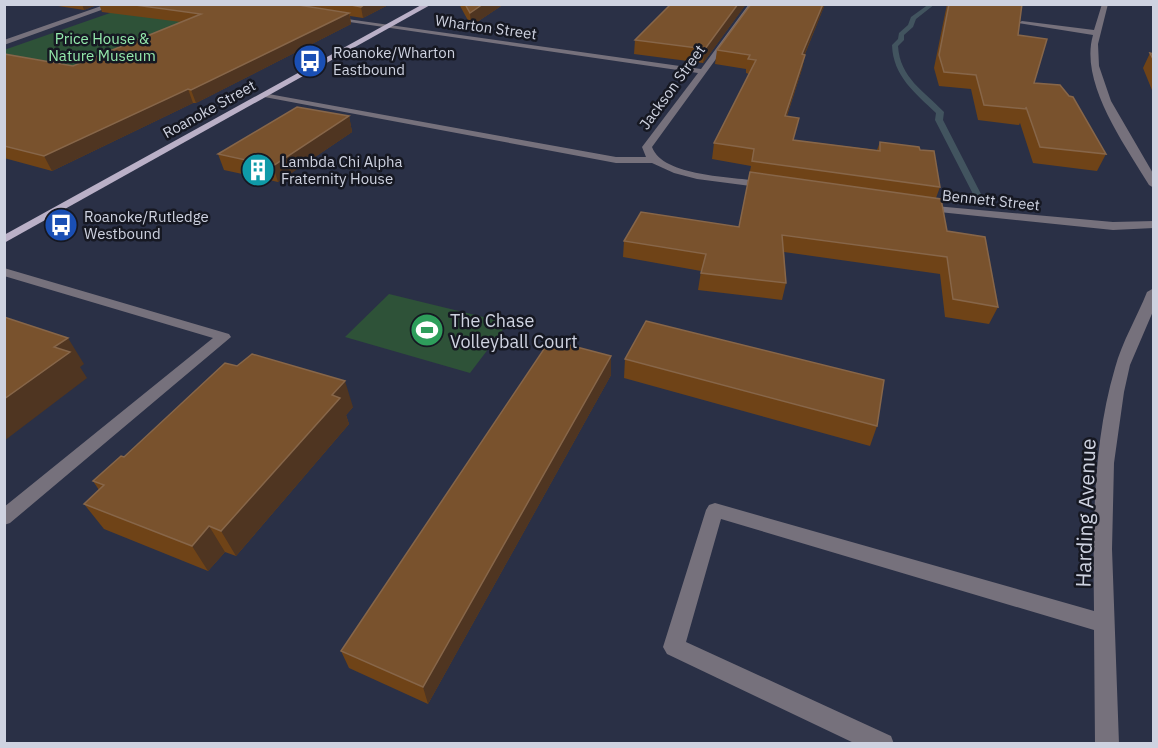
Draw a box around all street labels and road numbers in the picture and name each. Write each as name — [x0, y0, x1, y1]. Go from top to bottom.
street label: Wharton Street — [434, 10, 538, 44]
street label: Jackson Street — [635, 41, 709, 133]
street label: Roanoke Street — [159, 76, 259, 142]
street label: Bennett Street — [941, 185, 1041, 215]
street label: Harding Avenue — [1068, 438, 1102, 588]

